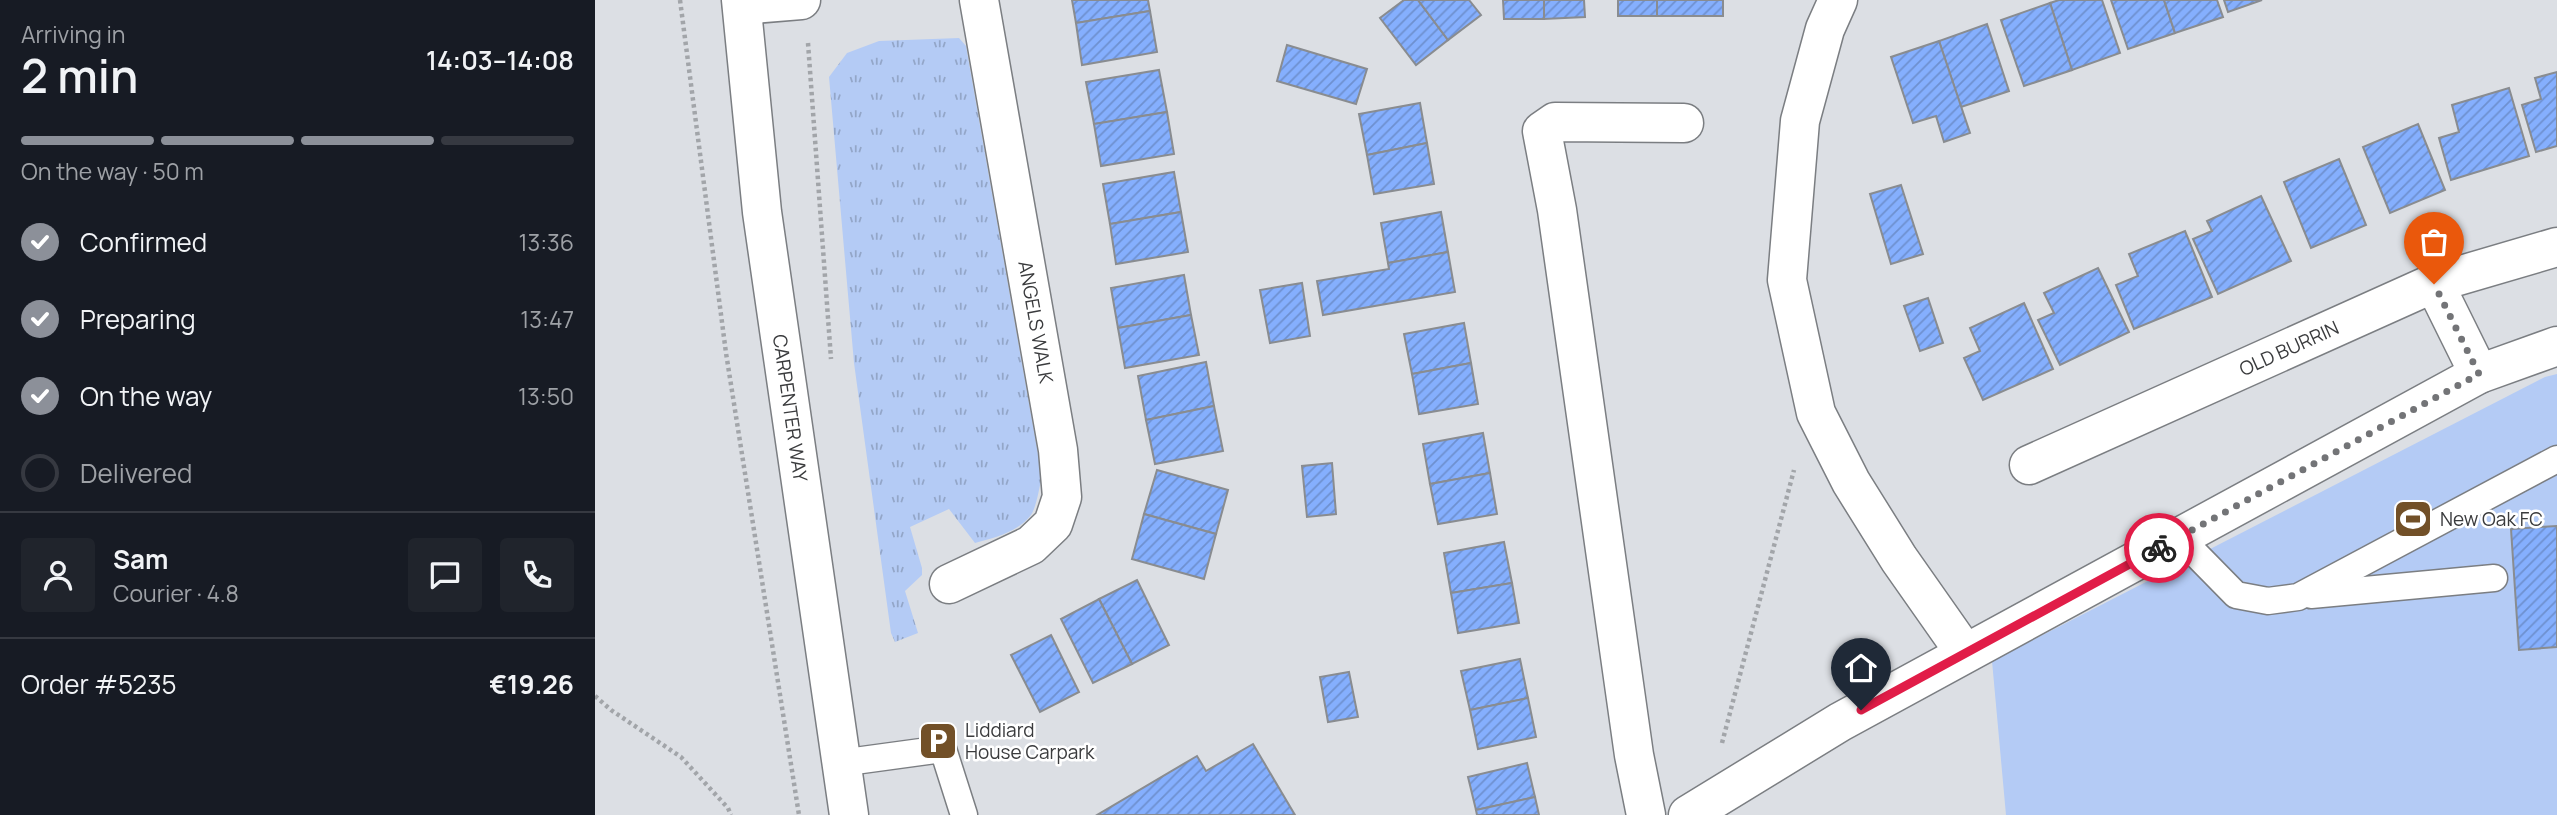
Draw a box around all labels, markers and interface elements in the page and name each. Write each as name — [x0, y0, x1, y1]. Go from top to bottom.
text: Arriving in — [21, 18, 126, 50]
text: 14:03–14:08 — [426, 42, 574, 78]
text: 2 min — [21, 44, 138, 107]
text: On the way · 50 m — [21, 155, 204, 187]
pin — [2404, 212, 2464, 284]
icon: check — [21, 223, 59, 261]
icon: bag — [2415, 223, 2453, 261]
text: Confirmed — [80, 224, 207, 260]
text: 13:36 — [518, 226, 574, 258]
street label: ANGELS WALK — [1012, 259, 1060, 386]
icon: check — [21, 300, 59, 338]
text: Preparing — [80, 301, 196, 337]
text: 13:47 — [520, 303, 574, 335]
street label: OLD BURRIN — [2235, 315, 2343, 382]
street label: CARPENTER WAY — [767, 333, 814, 484]
icon: check — [21, 377, 59, 415]
text: On the way — [80, 378, 212, 414]
text: 13:50 — [518, 380, 574, 412]
text: Delivered — [80, 455, 192, 491]
sports icon: New Oak FC — [2392, 498, 2434, 540]
place label: New Oak FC — [2440, 506, 2543, 532]
courier — [2124, 513, 2194, 583]
icon: bike — [2140, 529, 2178, 567]
button: person — [21, 538, 95, 612]
button: chat — [408, 538, 482, 612]
button: phone — [500, 538, 574, 612]
text: Sam — [113, 541, 168, 577]
text: Courier · 4.8 — [113, 577, 239, 609]
pin — [1831, 638, 1891, 710]
icon: home — [1842, 649, 1880, 687]
text: Order #5235 — [21, 666, 177, 702]
text: €19.26 — [489, 666, 574, 702]
place label: Liddiard House Carpark — [965, 717, 1095, 765]
parking icon: Liddiard House Carpark — [917, 720, 959, 762]

